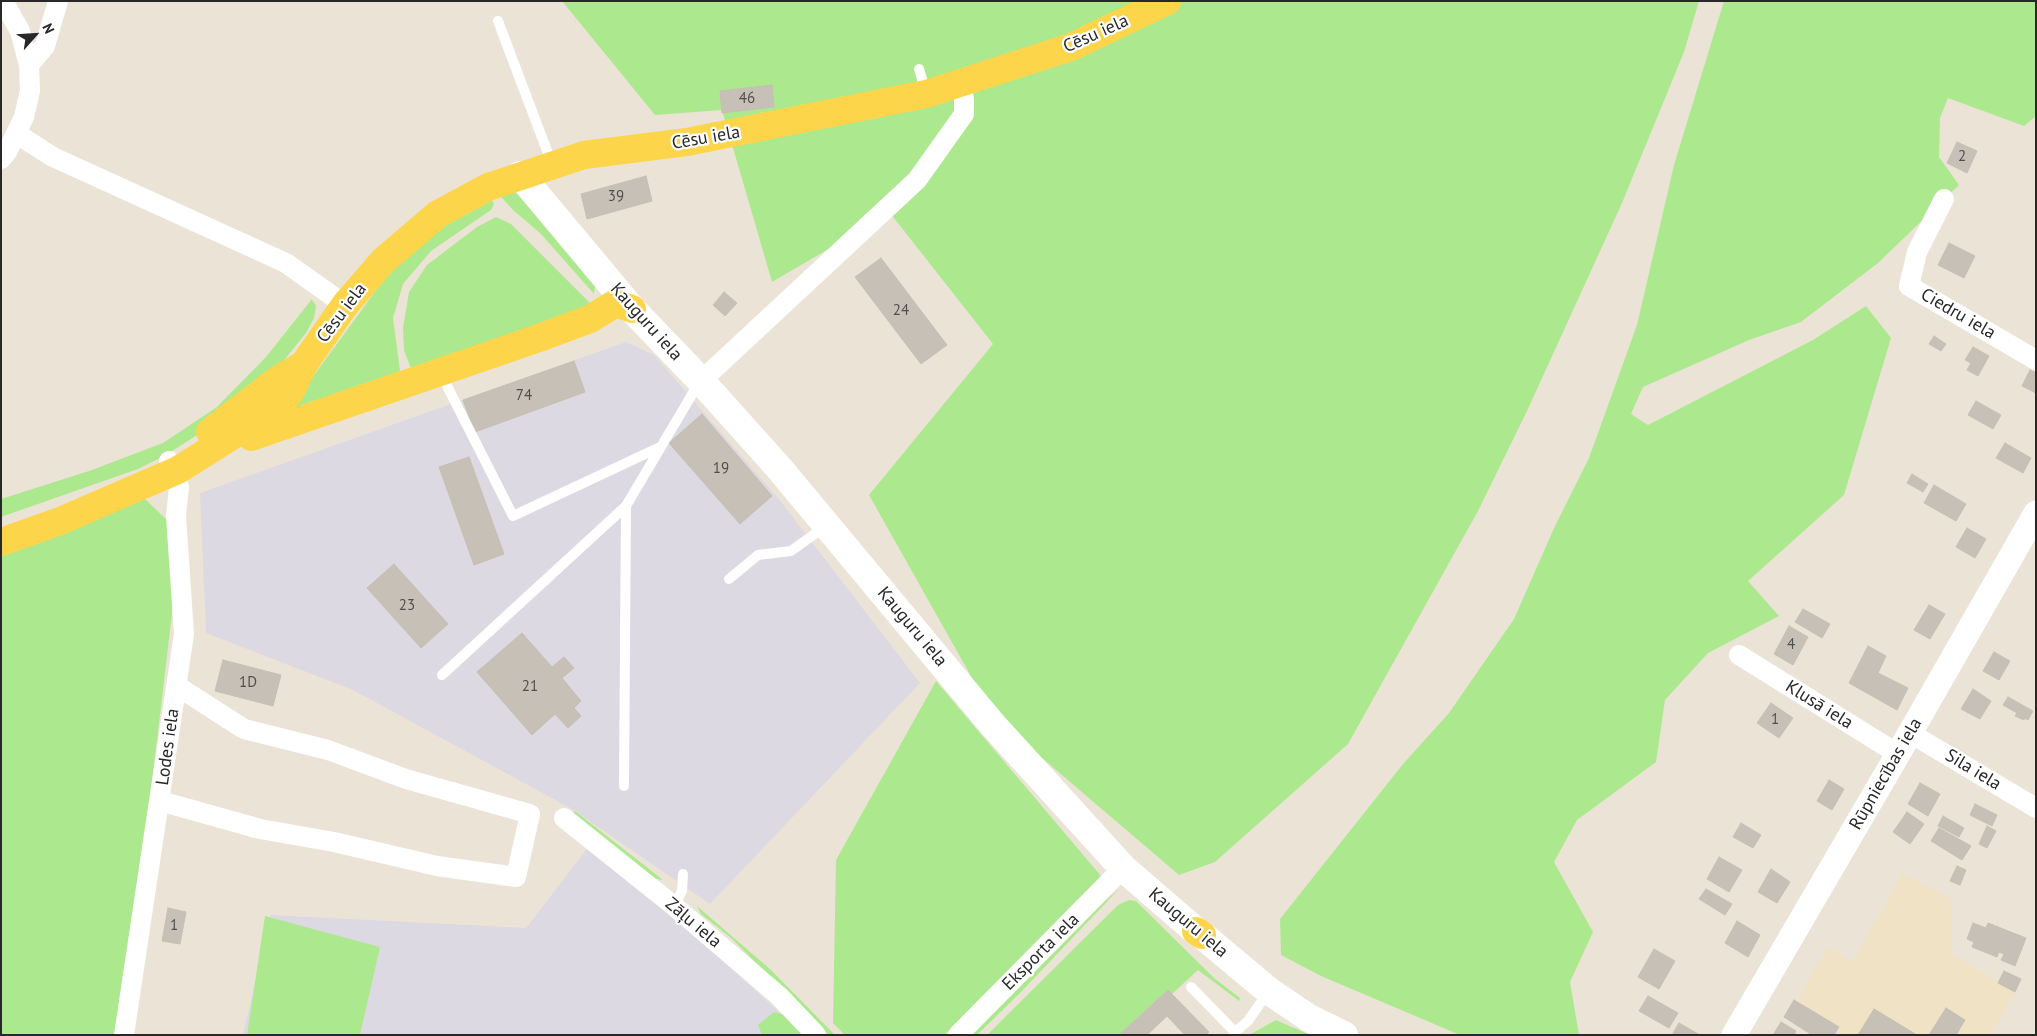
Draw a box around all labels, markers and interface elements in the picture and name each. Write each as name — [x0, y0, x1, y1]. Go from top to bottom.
north arrow — [10, 10, 60, 60]
street label: Cēsu iela — [1060, 10, 1132, 58]
text: N — [38, 20, 59, 36]
house number: 46 — [739, 90, 755, 108]
street label: Cēsu iela — [670, 121, 742, 155]
house number: 2 — [1958, 148, 1966, 166]
house number: 39 — [608, 188, 624, 206]
street label: Cēsu iela — [313, 279, 371, 347]
street label: Kauguru iela — [605, 279, 687, 365]
street label: Ciedru iela — [1917, 284, 1999, 344]
house number: 24 — [893, 302, 909, 320]
house number: 74 — [516, 387, 532, 405]
house number: 19 — [713, 460, 729, 478]
street label: Kauguru iela — [872, 583, 952, 671]
house number: 23 — [399, 597, 415, 615]
house number: 4 — [1787, 636, 1795, 654]
house number: 1D — [239, 674, 257, 692]
street label: Klusā iela — [1781, 676, 1857, 734]
house number: 21 — [522, 678, 538, 696]
street label: Lodes iela — [152, 707, 184, 787]
house number: 1 — [1771, 711, 1779, 729]
street label: Rūpniecības iela — [1845, 714, 1927, 834]
street label: Sila iela — [1941, 745, 2005, 795]
street label: Kauguru iela — [1144, 883, 1232, 963]
street label: Zāļu iela — [661, 893, 725, 953]
street label: Eksporta iela — [998, 909, 1084, 995]
house number: 1 — [170, 917, 178, 935]

